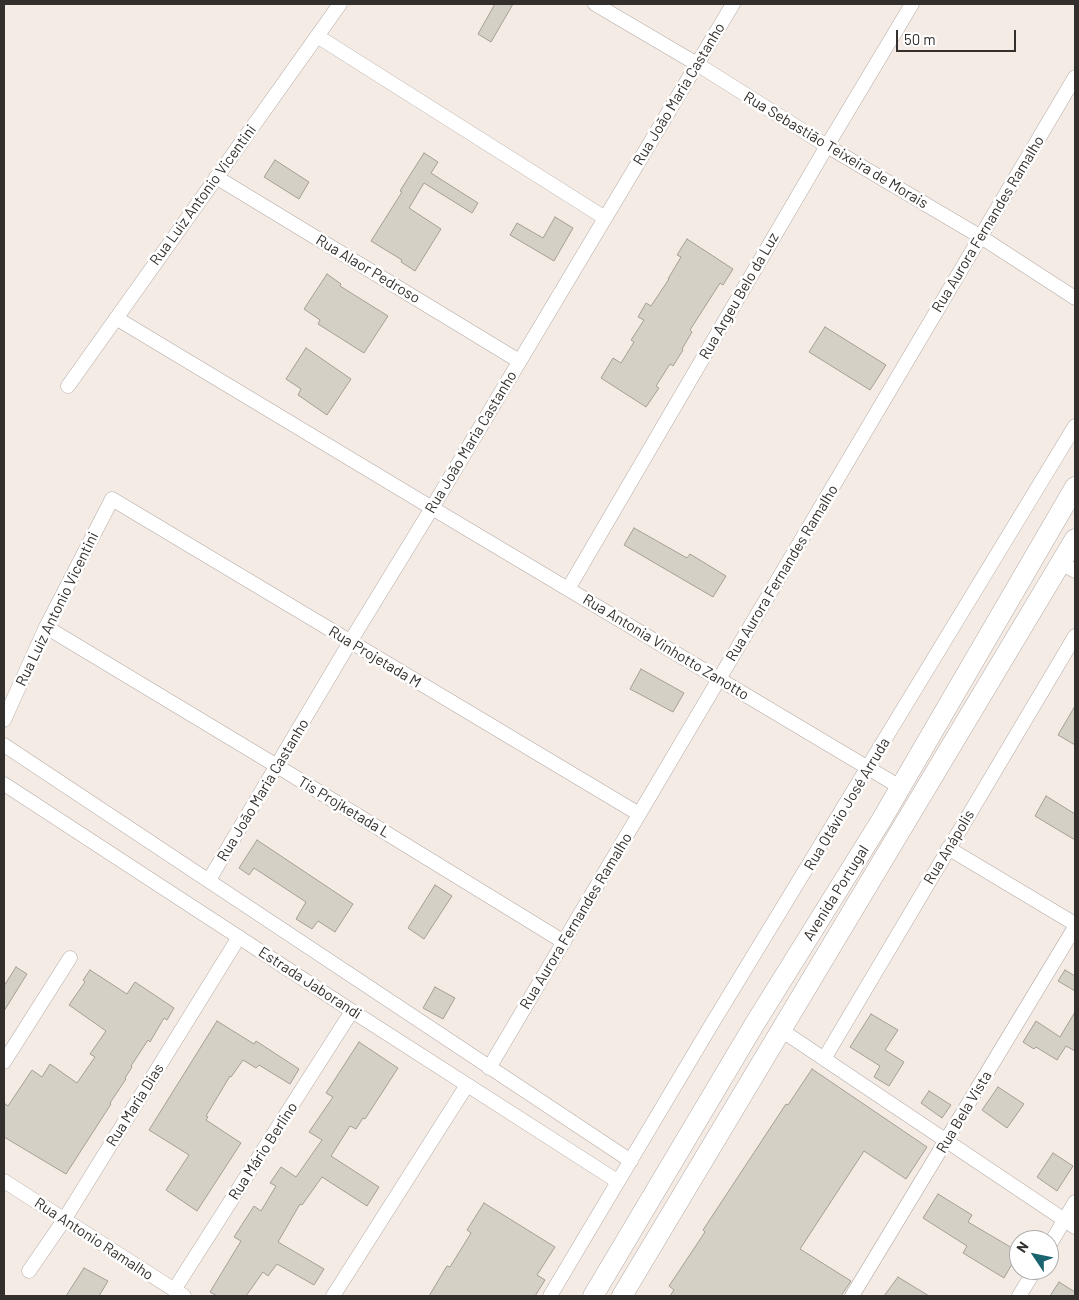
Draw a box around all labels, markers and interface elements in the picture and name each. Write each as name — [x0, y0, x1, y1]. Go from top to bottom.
street label: Rua João Maria Castanho — [629, 20, 729, 168]
scale bar — [899, 20, 1019, 52]
text: 50 m — [904, 30, 936, 48]
street label: Rua Sebastião Teixeira de Morais — [741, 88, 931, 212]
street label: Rua Luiz Antonio Vicentini — [146, 121, 260, 269]
street label: Rua Aurora Fernandes Ramalho — [928, 133, 1048, 315]
street label: Rua Argeu Belo da Luz — [695, 229, 783, 363]
street label: Rua Alaor Pedroso — [313, 231, 423, 307]
street label: Rua João Maria Castanho — [421, 368, 521, 516]
street label: Rua Aurora Fernandes Ramalho — [722, 482, 842, 664]
street label: Rua Luiz Antonio Vicentini — [12, 529, 102, 689]
street label: Rua Antonia Vinhotto Zanotto — [580, 590, 752, 704]
street label: Rua Projetada M — [326, 622, 424, 692]
street label: Rua João Maria Castanho — [213, 716, 313, 864]
street label: Rua Otávio José Arruda — [800, 735, 894, 873]
street label: Tis Projketada L — [295, 772, 393, 842]
street label: Rua Anápolis — [920, 807, 978, 887]
street label: Rua Aurora Fernandes Ramalho — [516, 830, 636, 1012]
street label: Avenida Portugal — [799, 842, 873, 944]
street label: Estrada Jaborandi — [255, 943, 365, 1023]
street label: Rua Maria Dias — [102, 1060, 168, 1150]
street label: Rua Bela Vista — [932, 1068, 996, 1156]
street label: Rua Mário Berlino — [225, 1099, 301, 1203]
street label: Rua Antonio Ramalho — [31, 1194, 157, 1284]
north arrow — [1009, 1230, 1059, 1280]
text: N — [1012, 1238, 1032, 1256]

